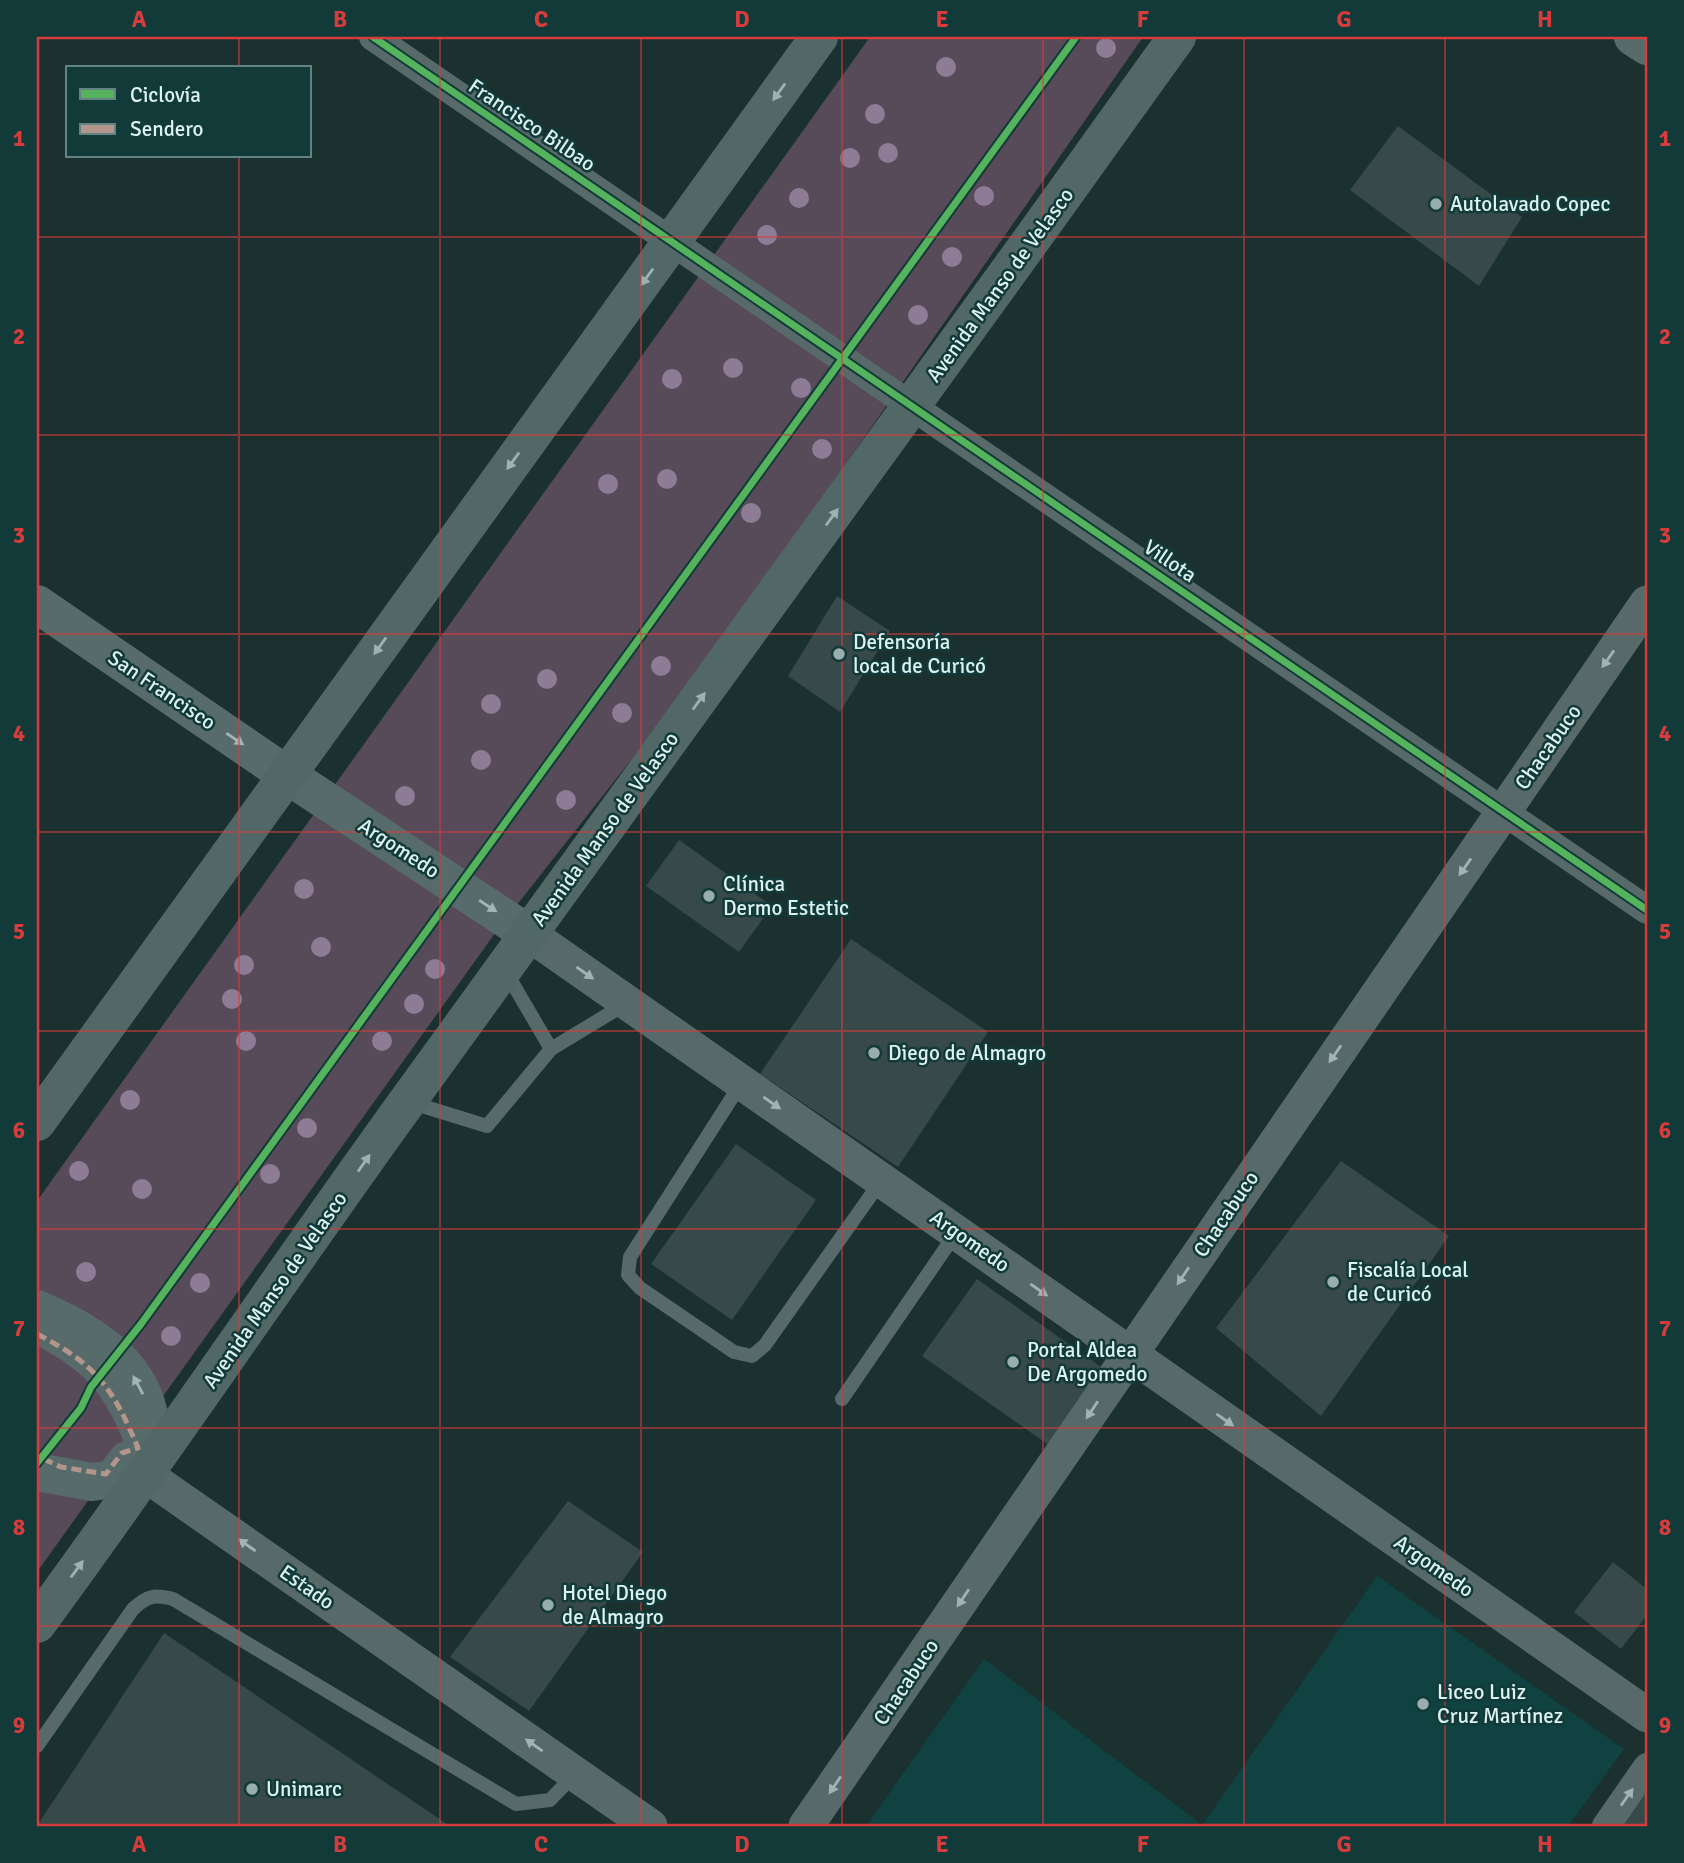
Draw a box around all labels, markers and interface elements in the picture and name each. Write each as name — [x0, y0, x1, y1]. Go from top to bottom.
text: A — [132, 5, 147, 34]
text: B — [333, 5, 347, 34]
text: C — [534, 5, 548, 34]
text: D — [734, 5, 750, 34]
text: E — [935, 5, 949, 34]
text: F — [1137, 5, 1149, 34]
text: G — [1336, 5, 1352, 34]
text: H — [1537, 5, 1553, 34]
legend — [66, 66, 312, 158]
street label: Francisco Bilbao — [464, 73, 600, 177]
text: Ciclovía — [130, 82, 201, 108]
one-way arrow — [772, 83, 786, 101]
text: Sendero — [130, 116, 204, 142]
text: 1 — [13, 124, 25, 153]
text: 1 — [1659, 124, 1671, 153]
street label: Avenida Manso de Velasco — [921, 183, 1079, 387]
place label: Autolavado Copec — [1450, 191, 1611, 217]
marker: Autolavado Copec — [1428, 196, 1444, 212]
one-way arrow — [640, 268, 654, 286]
text: 2 — [13, 322, 25, 351]
text: 2 — [1659, 322, 1671, 351]
one-way arrow — [507, 452, 521, 470]
one-way arrow — [825, 508, 839, 526]
text: 3 — [13, 521, 25, 550]
text: 3 — [1659, 521, 1671, 550]
street label: Villota — [1139, 534, 1201, 588]
place label: Defensoría local de Curicó — [853, 629, 986, 679]
one-way arrow — [374, 637, 388, 655]
street label: San Francisco — [103, 644, 221, 736]
marker: Defensoría local de Curicó — [831, 646, 847, 662]
one-way arrow — [1602, 649, 1615, 669]
one-way arrow — [691, 692, 705, 710]
street label: Chacabuco — [1509, 699, 1587, 795]
text: 4 — [13, 719, 25, 748]
text: 4 — [1659, 719, 1671, 748]
street label: Avenida Manso de Velasco — [526, 727, 684, 931]
one-way arrow — [226, 732, 244, 746]
street label: Argomedo — [353, 812, 445, 884]
one-way arrow — [1458, 858, 1472, 876]
place label: Clínica Dermo Estetic — [723, 871, 849, 921]
marker: Clínica Dermo Estetic — [701, 888, 717, 904]
one-way arrow — [479, 899, 497, 913]
text: 5 — [13, 917, 25, 946]
text: 5 — [1659, 917, 1671, 946]
one-way arrow — [576, 966, 594, 980]
place label: Diego de Almagro — [888, 1040, 1046, 1066]
one-way arrow — [1329, 1044, 1342, 1064]
marker: Diego de Almagro — [866, 1045, 882, 1061]
one-way arrow — [763, 1096, 781, 1110]
text: 6 — [13, 1116, 25, 1145]
text: 6 — [1659, 1116, 1671, 1145]
one-way arrow — [357, 1154, 371, 1172]
street label: Chacabuco — [1188, 1166, 1264, 1262]
street label: Avenida Manso de Velasco — [197, 1187, 353, 1393]
street label: Argomedo — [925, 1204, 1015, 1278]
place label: Fiscalía Local de Curicó — [1347, 1257, 1468, 1307]
one-way arrow — [1176, 1267, 1190, 1285]
marker: Fiscalía Local de Curicó — [1325, 1274, 1341, 1290]
one-way arrow — [1030, 1283, 1048, 1297]
text: 7 — [13, 1314, 25, 1343]
text: 7 — [1659, 1314, 1671, 1343]
place label: Portal Aldea De Argomedo — [1027, 1337, 1147, 1387]
marker: Portal Aldea De Argomedo — [1005, 1354, 1021, 1370]
one-way arrow — [132, 1375, 144, 1395]
one-way arrow — [1085, 1401, 1099, 1419]
one-way arrow — [1216, 1413, 1234, 1427]
text: 8 — [13, 1513, 25, 1542]
text: 8 — [1659, 1513, 1671, 1542]
street label: Argomedo — [1389, 1529, 1479, 1603]
one-way arrow — [238, 1538, 256, 1552]
street label: Estado — [275, 1559, 339, 1615]
one-way arrow — [70, 1560, 84, 1578]
place label: Hotel Diego de Almagro — [562, 1580, 667, 1630]
one-way arrow — [957, 1588, 970, 1607]
marker: Hotel Diego de Almagro — [540, 1597, 556, 1613]
street label: Chacabuco — [868, 1634, 944, 1730]
place label: Liceo Luiz Cruz Martínez — [1437, 1679, 1563, 1729]
marker: Liceo Luiz Cruz Martínez — [1415, 1696, 1431, 1712]
text: 9 — [13, 1711, 25, 1740]
text: 9 — [1659, 1711, 1671, 1740]
one-way arrow — [525, 1738, 543, 1752]
place label: Unimarc — [266, 1776, 342, 1802]
one-way arrow — [828, 1776, 842, 1794]
marker: Unimarc — [244, 1781, 260, 1797]
one-way arrow — [1620, 1788, 1634, 1806]
text: A — [132, 1830, 147, 1859]
text: B — [333, 1830, 347, 1859]
text: C — [534, 1830, 548, 1859]
text: D — [734, 1830, 750, 1859]
text: E — [935, 1830, 949, 1859]
text: F — [1137, 1830, 1149, 1859]
text: G — [1336, 1830, 1352, 1859]
text: H — [1537, 1830, 1553, 1859]

